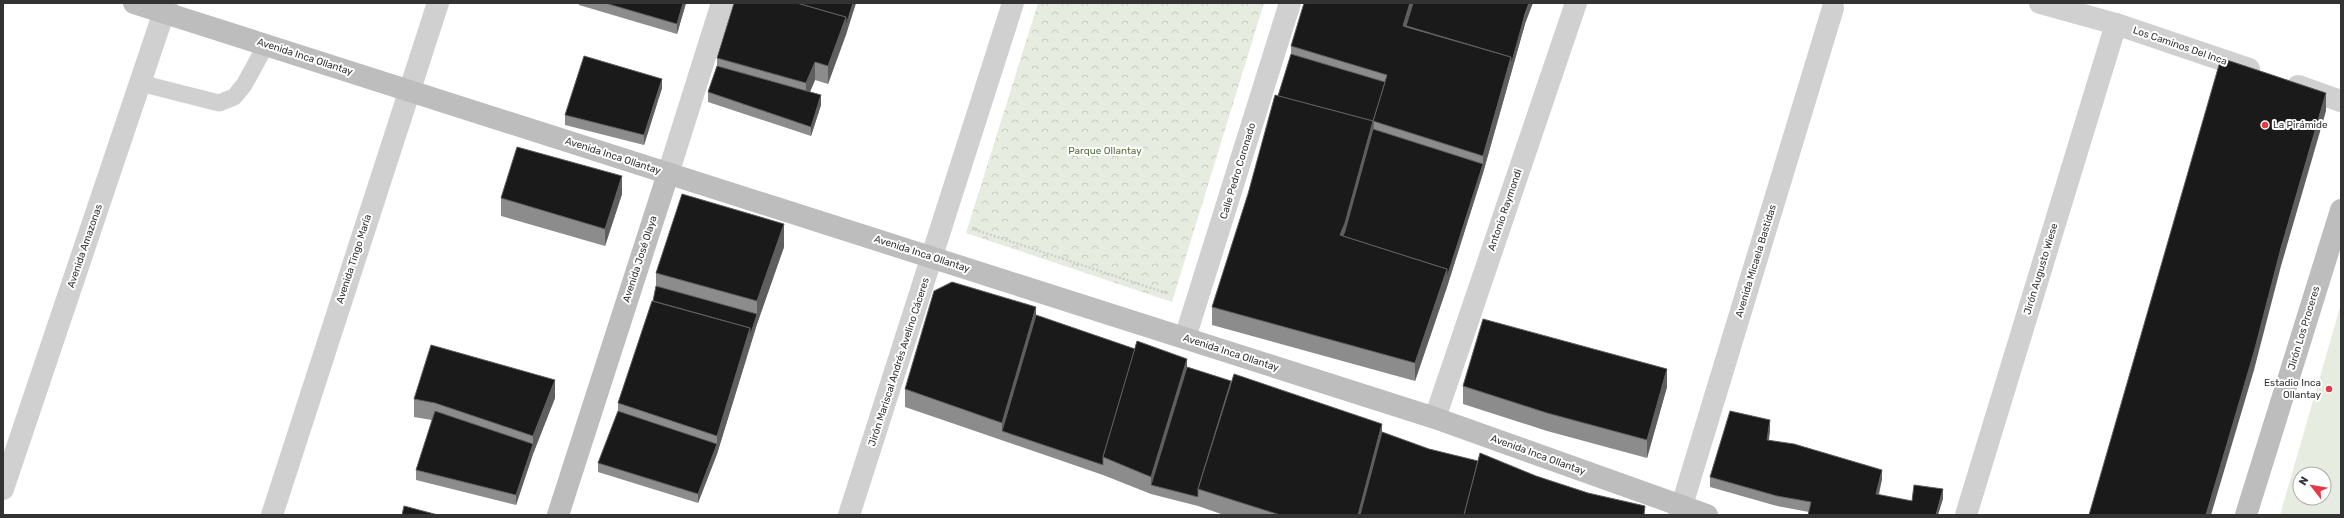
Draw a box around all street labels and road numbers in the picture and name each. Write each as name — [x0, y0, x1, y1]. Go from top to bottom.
street label: Los Caminos Del Inca — [2131, 24, 2229, 68]
street label: Avenida Inca Ollantay — [256, 36, 355, 78]
street label: Calle Pedro Coronado — [1218, 121, 1258, 221]
street label: Avenida Inca Ollantay — [564, 135, 663, 177]
street label: Antonio Raymondi — [1485, 168, 1525, 252]
street label: Avenida Amazonas — [65, 202, 105, 290]
street label: Avenida Micaela Bastidas — [1733, 203, 1779, 319]
street label: Avenida Tingo María — [334, 213, 374, 305]
street label: Avenida José Olaya — [620, 214, 660, 304]
street label: Jirón Augusto Wiese — [2021, 222, 2061, 316]
street label: Avenida Inca Ollantay — [873, 233, 972, 275]
street label: Jirón Mariscal Andrés Avelino Cáceres — [866, 276, 932, 448]
street label: Jirón Los Proceres — [2286, 285, 2322, 371]
street label: Avenida Inca Ollantay — [1182, 332, 1281, 374]
street label: Avenida Inca Ollantay — [1489, 432, 1587, 478]

